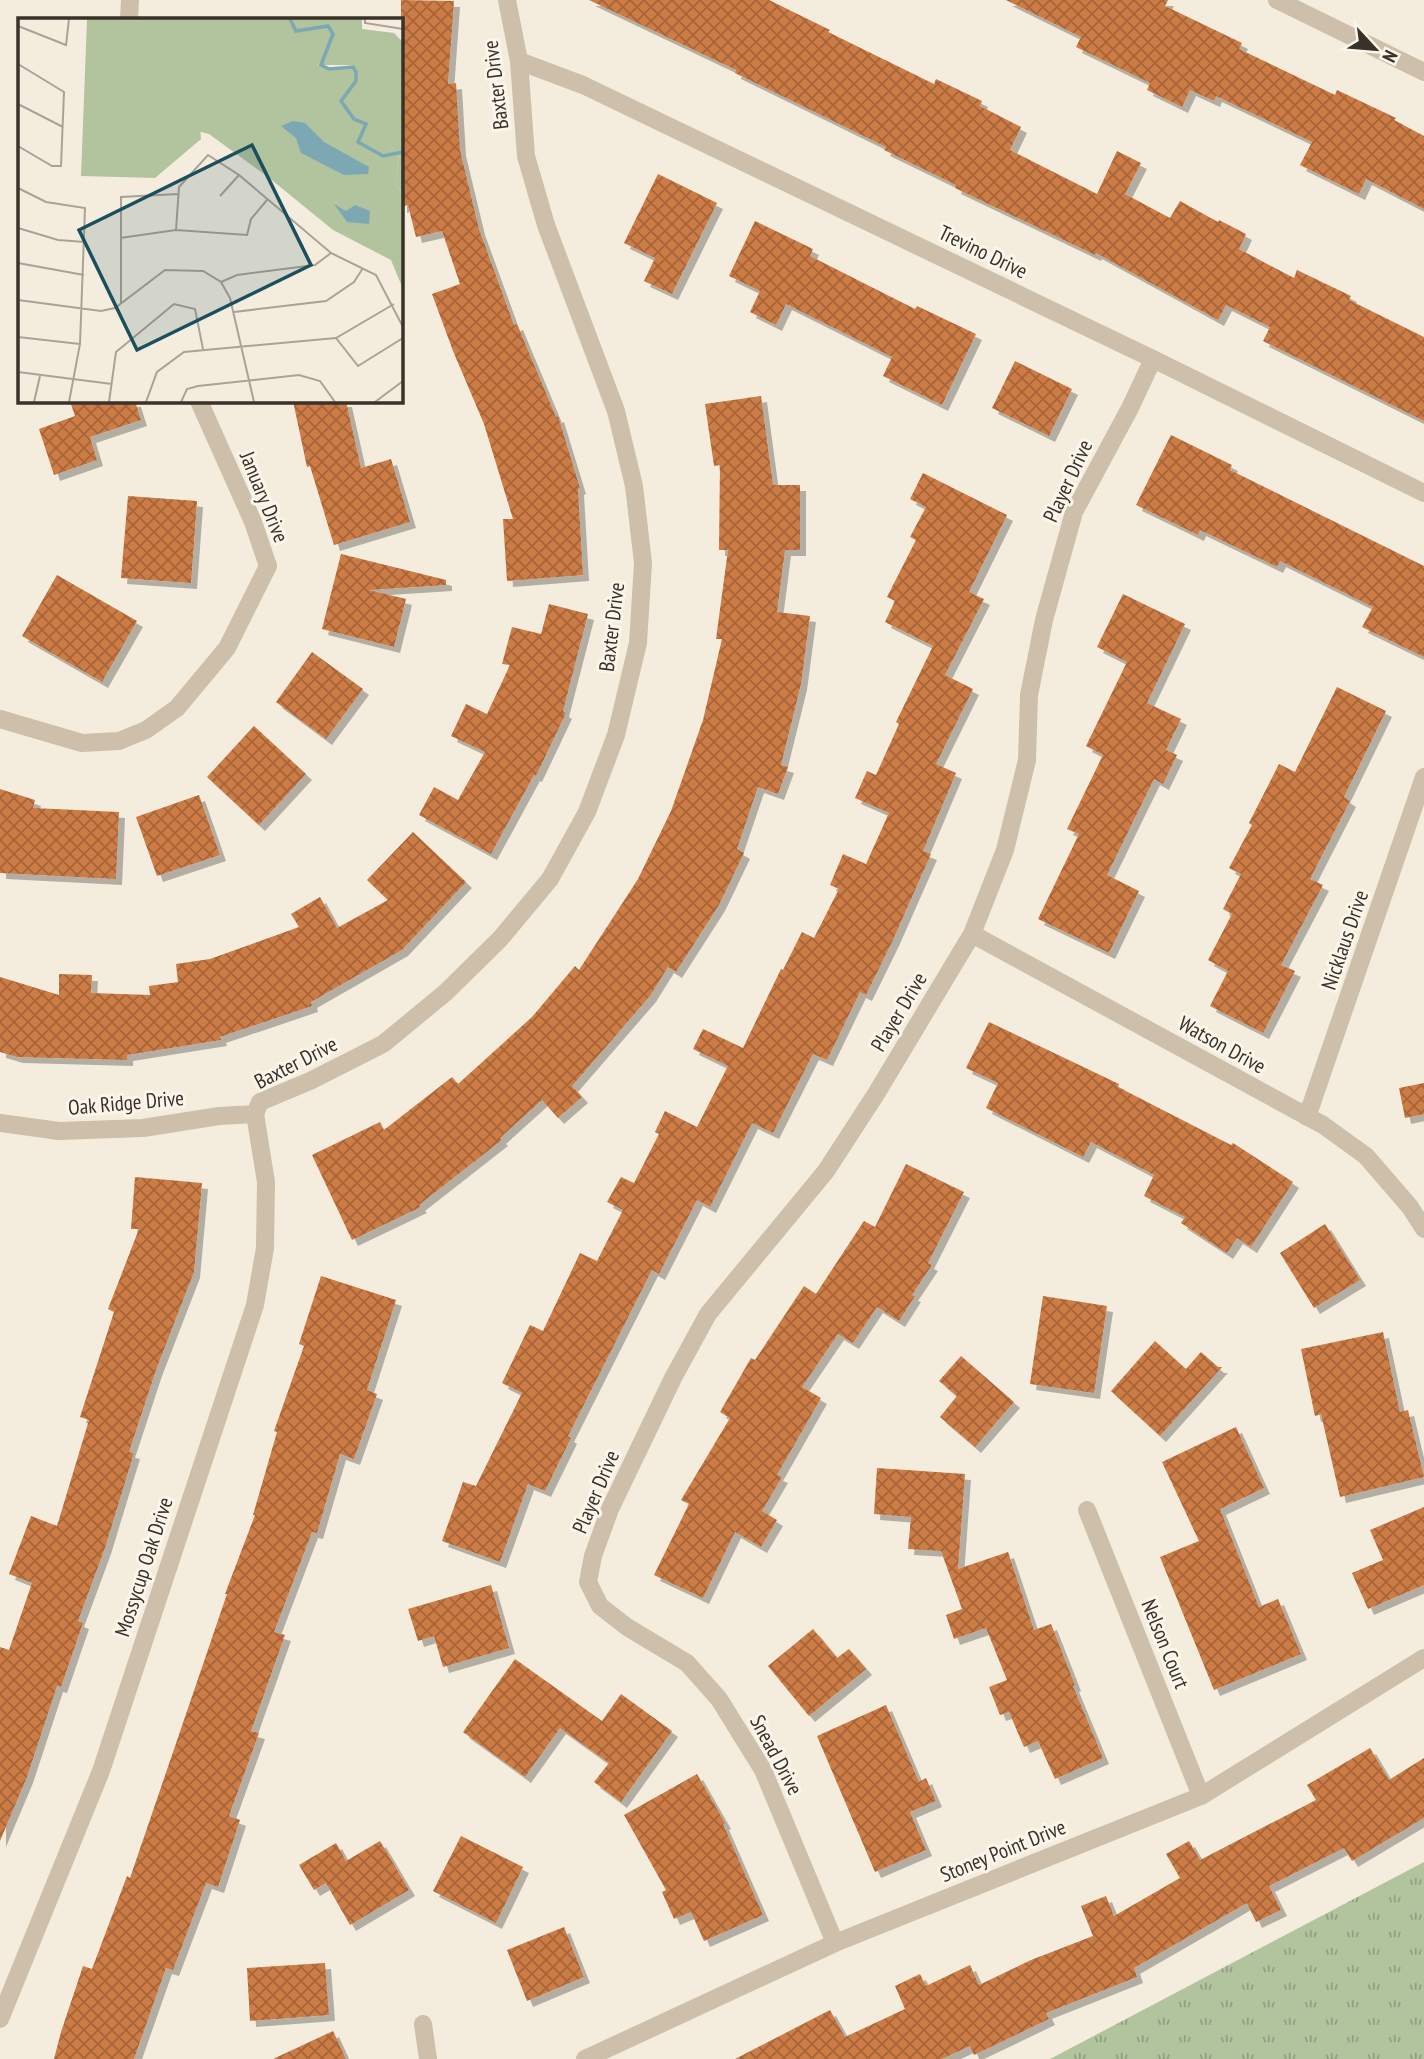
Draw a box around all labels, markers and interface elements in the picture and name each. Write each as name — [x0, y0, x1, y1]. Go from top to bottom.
north arrow — [1340, 14, 1410, 84]
inset map — [18, 18, 402, 402]
street label: Baxter Drive — [477, 39, 514, 131]
text: N — [1377, 47, 1403, 66]
street label: Trevino Drive — [934, 219, 1032, 285]
street label: Player Drive — [1037, 435, 1098, 526]
street label: January Drive — [234, 446, 295, 546]
street label: Baxter Drive — [593, 581, 630, 673]
street label: Nicklaus Drive — [1315, 886, 1374, 993]
street label: Player Drive — [864, 967, 933, 1056]
street label: Watson Drive — [1174, 1010, 1271, 1080]
street label: Baxter Drive — [250, 1030, 342, 1095]
street label: Oak Ridge Drive — [67, 1084, 185, 1121]
street label: Player Drive — [566, 1446, 625, 1537]
street label: Mossycup Oak Drive — [108, 1494, 179, 1640]
street label: Nelson Court — [1135, 1595, 1196, 1693]
street label: Snead Drive — [744, 1710, 809, 1800]
street label: Stoney Point Drive — [936, 1813, 1070, 1888]

